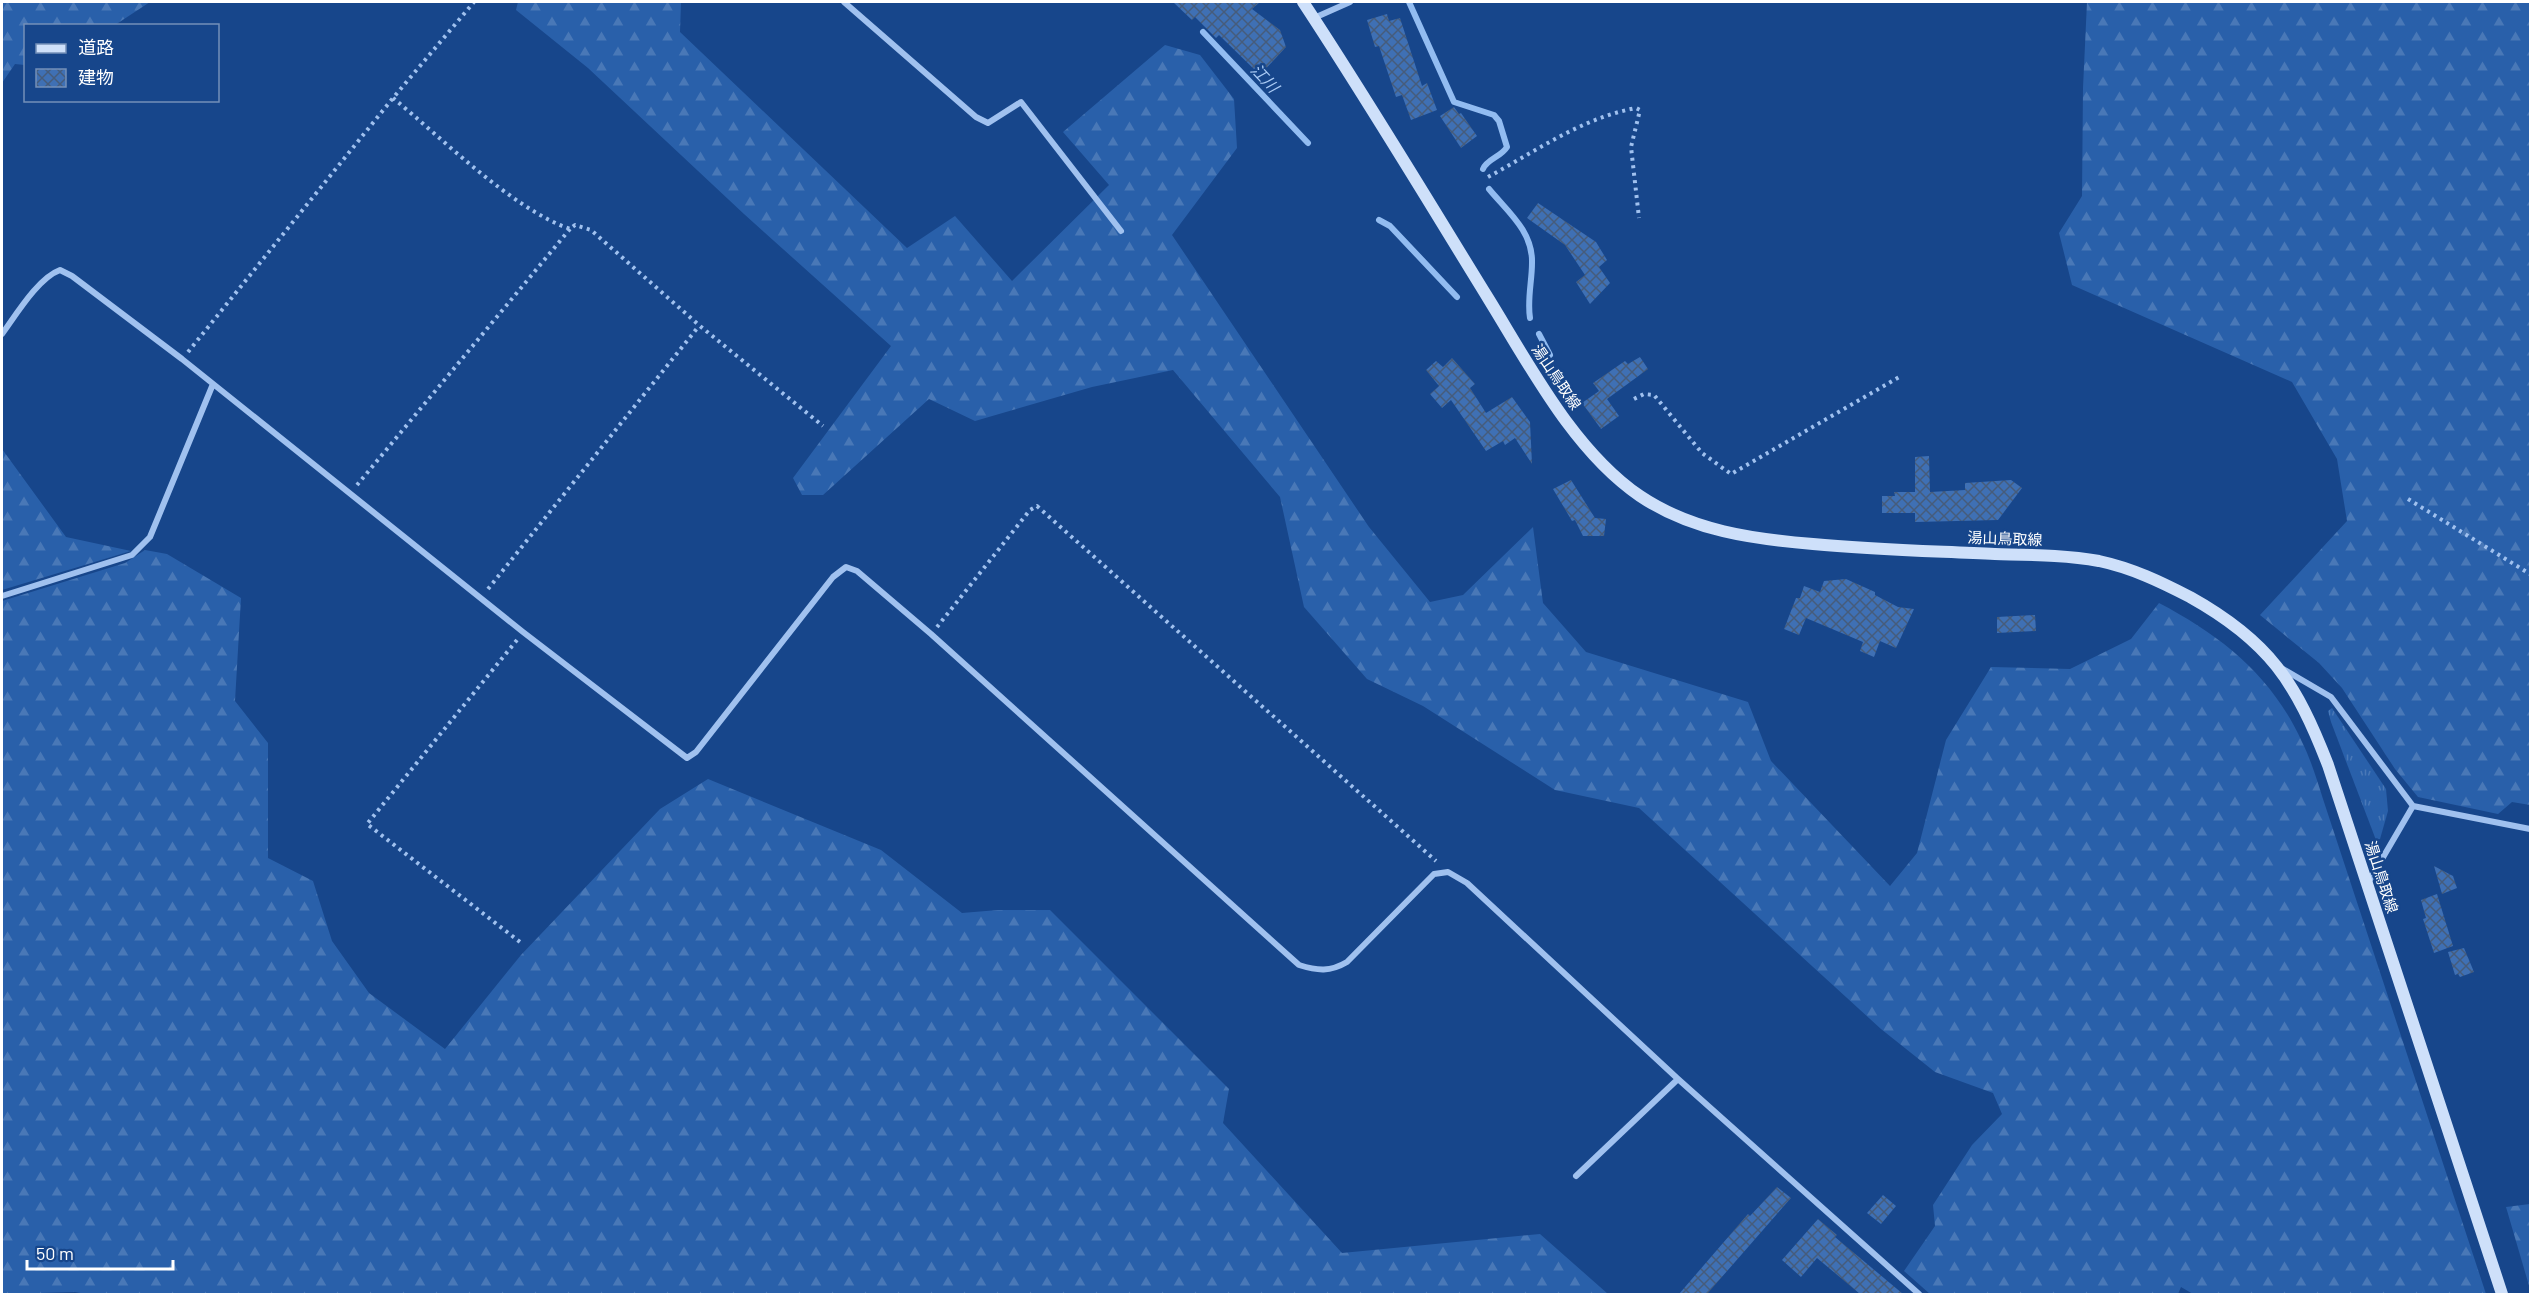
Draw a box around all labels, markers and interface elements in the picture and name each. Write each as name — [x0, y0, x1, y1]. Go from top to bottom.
legend — [24, 24, 219, 102]
text: 道路 — [78, 36, 114, 58]
water label: 江川 — [1248, 59, 1285, 97]
text: 建物 — [78, 66, 114, 88]
street label: 湯山鳥取線 — [1528, 340, 1585, 413]
street label: 湯山鳥取線 — [1967, 528, 2043, 548]
street label: 湯山鳥取線 — [2362, 838, 2402, 915]
scale bar — [27, 1233, 172, 1271]
text: 50 m — [36, 1242, 74, 1264]

